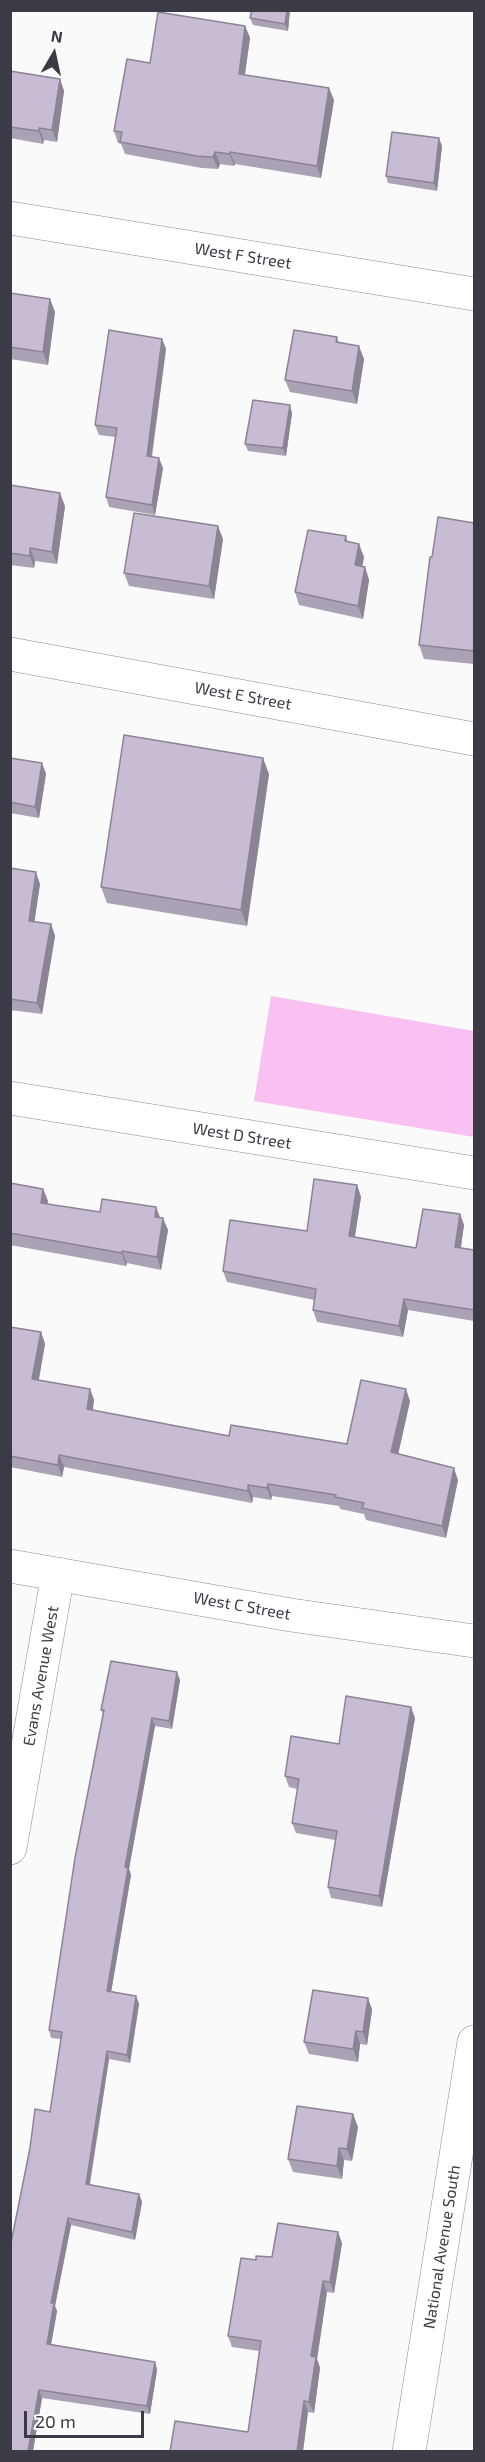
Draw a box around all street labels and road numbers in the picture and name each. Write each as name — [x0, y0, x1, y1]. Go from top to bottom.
street label: West F Street — [193, 239, 293, 273]
street label: West E Street — [193, 678, 293, 714]
street label: West D Street — [191, 1119, 293, 1153]
street label: West C Street — [192, 1588, 292, 1624]
street label: Evans Avenue West — [19, 1604, 63, 1748]
street label: National Avenue South — [420, 2164, 464, 2330]

